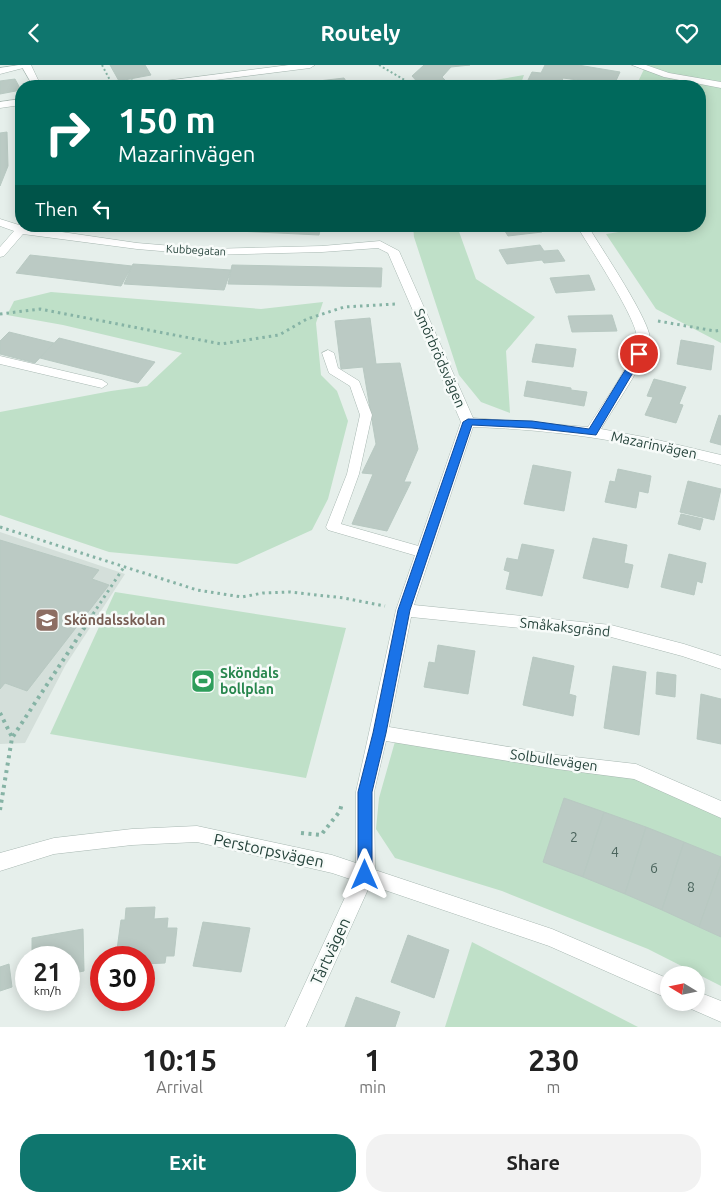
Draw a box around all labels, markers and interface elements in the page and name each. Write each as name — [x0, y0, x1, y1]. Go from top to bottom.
icon: back — [20, 19, 48, 47]
icon: heart — [673, 19, 701, 47]
text: Routely — [320, 20, 401, 45]
icon: right — [35, 100, 100, 165]
text: 150 m — [118, 100, 216, 140]
text: Mazarinvägen — [118, 141, 255, 166]
icon: left — [88, 195, 116, 223]
text: Then — [35, 198, 78, 220]
street label: Kubbegatan — [166, 242, 226, 258]
street label: Smörbrödsvägen — [411, 306, 469, 410]
pin — [618, 333, 660, 375]
icon: arrive — [625, 340, 653, 368]
street label: Mazarinvägen — [610, 428, 698, 462]
school or university icon: Sköndalsskolan — [34, 607, 60, 633]
place label: Sköndalsskolan — [64, 612, 165, 628]
street label: Småkaksgränd — [519, 614, 611, 640]
place label: Sköndals bollplan — [220, 665, 279, 697]
sports icon: Sköndals bollplan — [190, 668, 216, 694]
street label: Solbullevägen — [509, 746, 599, 774]
house number: 2 — [570, 829, 578, 845]
street label: Perstorpsvägen — [212, 830, 326, 870]
house number: 4 — [611, 844, 619, 860]
position arrow — [338, 848, 390, 900]
house number: 6 — [650, 860, 658, 876]
house number: 8 — [687, 879, 695, 895]
street label: Tårtvägen — [307, 915, 353, 987]
speed limit sign: 30 — [90, 946, 155, 1011]
text: 21 — [33, 958, 62, 986]
north arrow — [660, 966, 705, 1011]
map controls — [660, 966, 705, 1011]
text: km/h — [34, 984, 61, 997]
text: 10:15 — [142, 1043, 217, 1077]
text: 1 — [364, 1043, 381, 1077]
text: 230 — [528, 1043, 579, 1077]
text: Arrival — [156, 1078, 203, 1096]
text: min — [359, 1078, 386, 1096]
text: m — [547, 1078, 560, 1096]
button: Exit — [20, 1134, 356, 1192]
button: Share — [366, 1134, 701, 1192]

